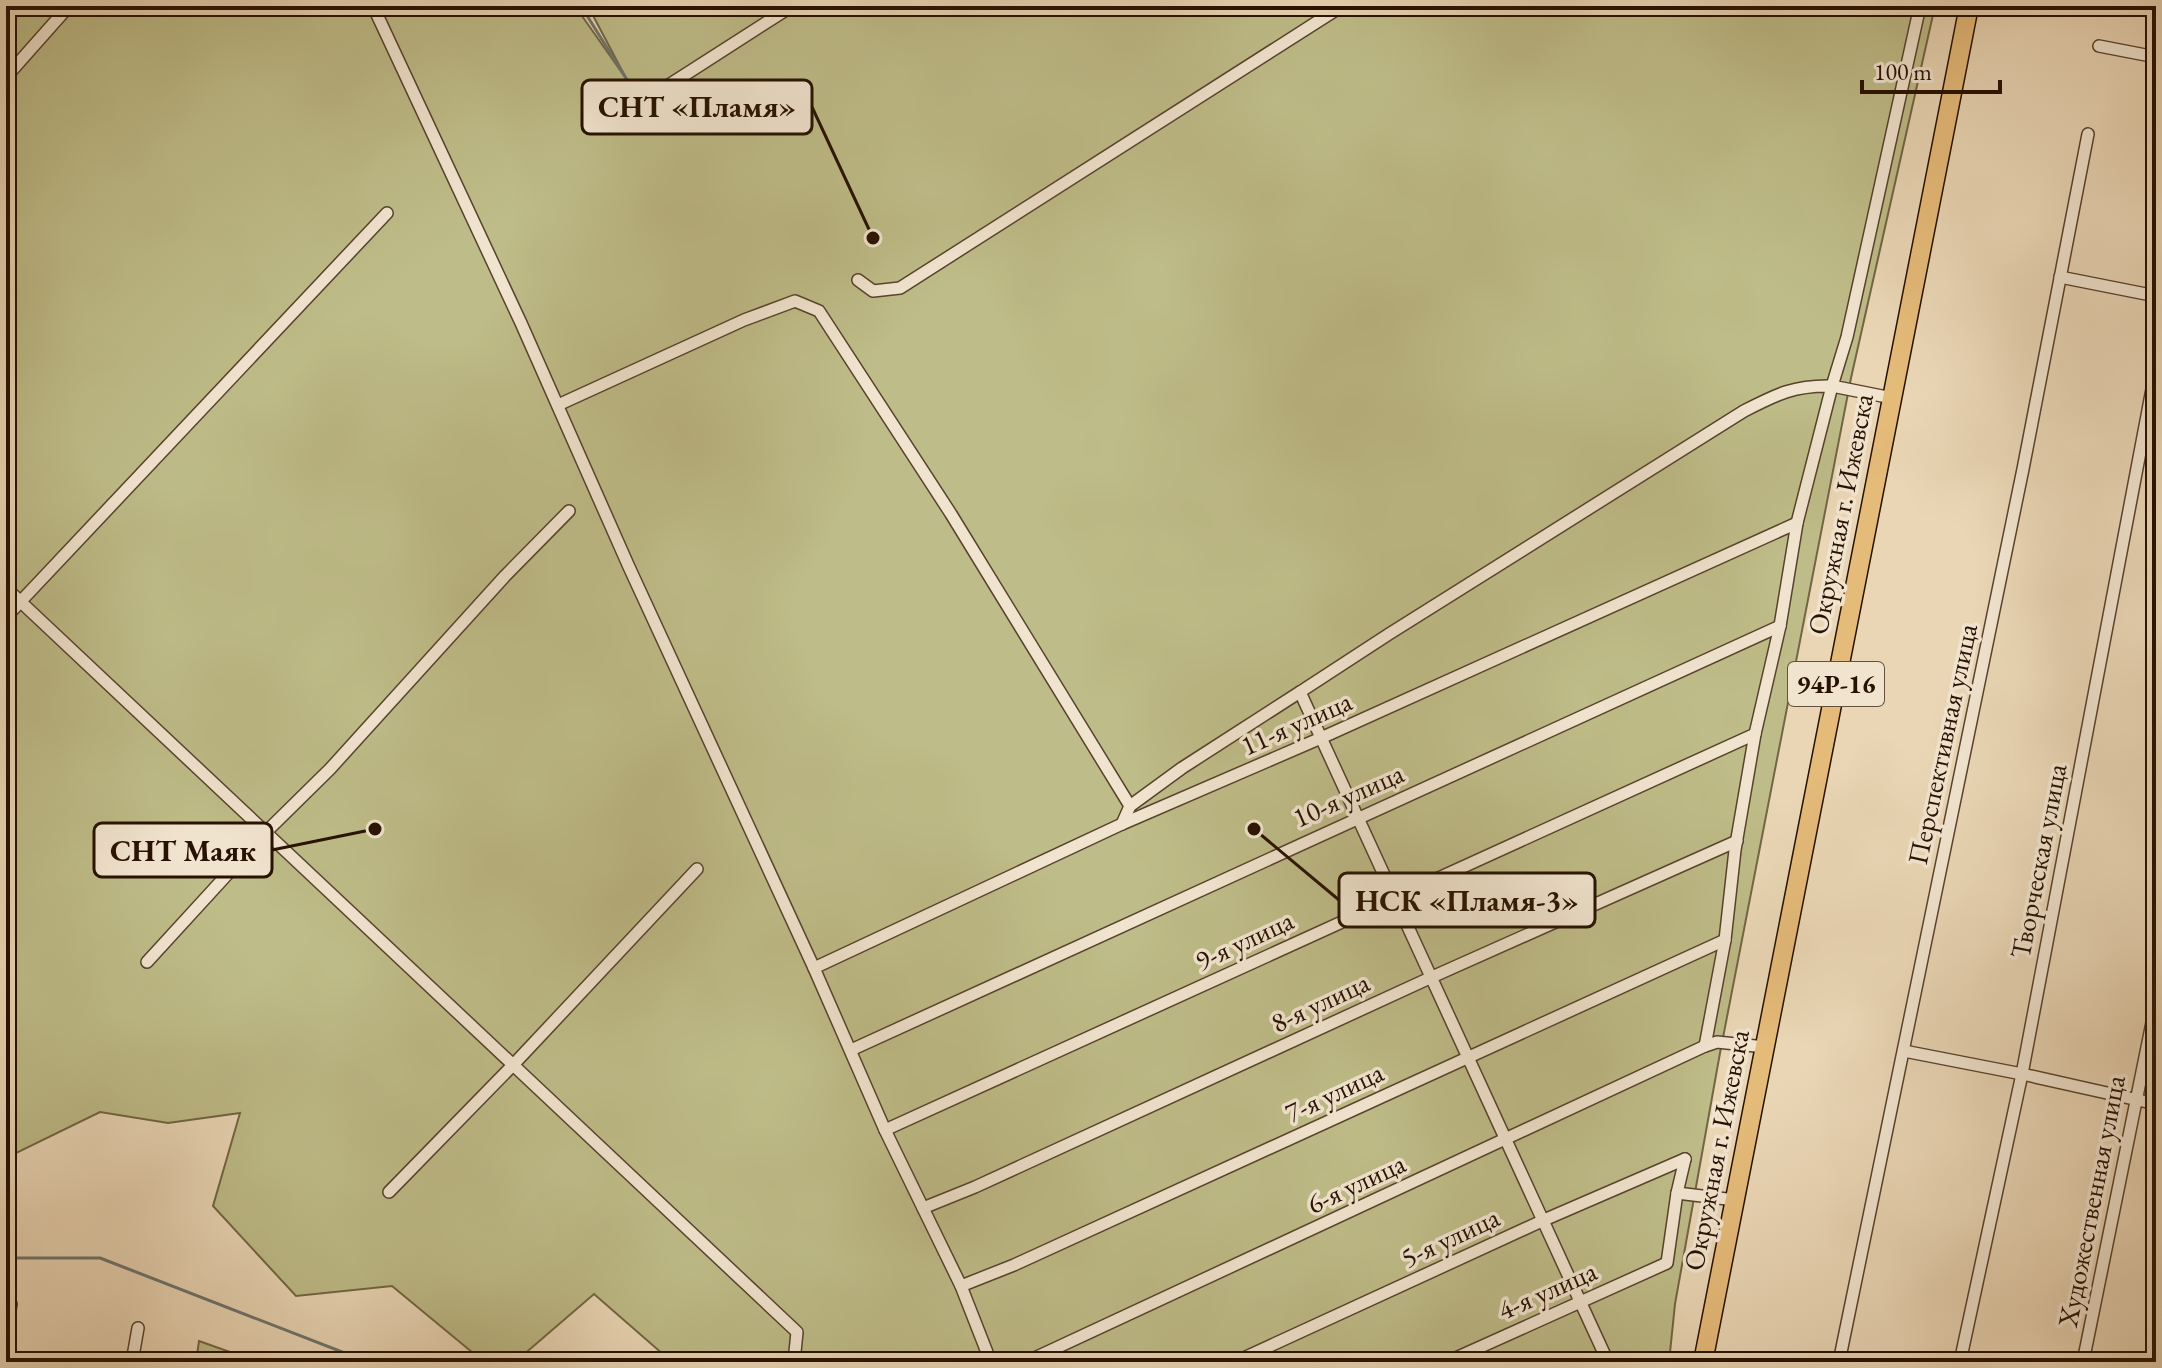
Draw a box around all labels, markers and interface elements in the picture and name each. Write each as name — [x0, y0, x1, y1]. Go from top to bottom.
scale bar — [1862, 44, 2000, 94]
text: 100 m — [1874, 56, 1932, 87]
callout: СНТ «Пламя» — [582, 80, 812, 134]
text: СНТ «Пламя» — [598, 87, 796, 126]
street label: Окружная г. Ижевска — [1799, 390, 1881, 637]
street label: Перспективная улица — [1899, 619, 1985, 868]
road number: 94Р-16 — [1788, 662, 1884, 706]
street label: 11-я улица — [1235, 682, 1358, 763]
street label: 10-я улица — [1287, 754, 1410, 835]
street label: Творческая улица — [2001, 760, 2075, 962]
callout: СНТ Маяк — [94, 823, 272, 877]
text: СНТ Маяк — [110, 831, 256, 870]
callout: НСК «Пламя-3» — [1339, 873, 1595, 927]
text: НСК «Пламя-3» — [1355, 881, 1579, 920]
street label: 9-я улица — [1189, 901, 1300, 978]
street label: 8-я улица — [1265, 963, 1376, 1040]
street label: Окружная г. Ижевска — [1675, 1026, 1757, 1273]
street label: 7-я улица — [1279, 1053, 1390, 1130]
street label: Художественная улица — [2049, 1071, 2133, 1331]
street label: 6-я улица — [1301, 1144, 1412, 1221]
street label: 5-я улица — [1395, 1198, 1506, 1275]
street label: 4-я улица — [1492, 1252, 1603, 1328]

